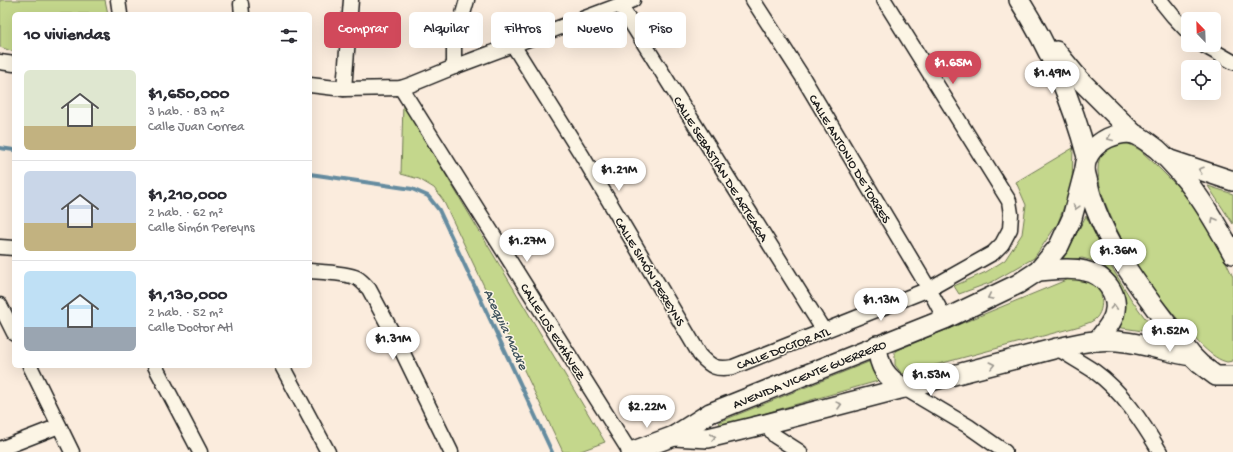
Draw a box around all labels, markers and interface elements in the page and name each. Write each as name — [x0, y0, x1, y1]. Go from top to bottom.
chip: Comprar — [324, 12, 401, 48]
chip: Alquilar — [409, 12, 483, 48]
chip: Filtros — [491, 12, 555, 48]
chip: Nuevo — [563, 12, 627, 48]
chip: Piso — [635, 12, 686, 48]
north arrow — [1181, 12, 1221, 52]
map controls — [1181, 12, 1221, 100]
icon: filters — [278, 25, 300, 47]
text: 10 viviendas — [24, 26, 109, 46]
pin: $1.65M — [920, 51, 986, 85]
text: $1.65M — [934, 56, 972, 71]
button: locate — [1181, 60, 1221, 100]
pin: $1.49M — [1019, 61, 1085, 95]
text: $1.49M — [1034, 66, 1070, 81]
text: $1,650,000 — [148, 85, 229, 105]
icon: home — [56, 86, 104, 134]
street label: CALLE ANTONIO DE TORRES — [805, 92, 894, 227]
street label: CALLE SEBASTIÁN DE ARTEAGA — [669, 94, 772, 246]
text: 3 hab. · 83 m² — [148, 105, 225, 120]
text: Calle Juan Correa — [148, 120, 244, 135]
one-way arrow — [1106, 133, 1113, 141]
pin: $1.21M — [586, 158, 652, 192]
text: $1.21M — [601, 163, 637, 178]
one-way arrow — [1197, 166, 1204, 175]
text: $1,210,000 — [148, 186, 227, 206]
icon: home — [56, 187, 104, 235]
one-way arrow — [1072, 203, 1081, 210]
text: 2 hab. · 62 m² — [148, 206, 223, 221]
street label: CALLE SIMÓN PEREYNS — [611, 215, 688, 330]
one-way arrow — [1211, 217, 1219, 224]
text: Calle Simón Pereyns — [148, 221, 254, 236]
pin: $1.27M — [494, 229, 560, 263]
text: $1.27M — [508, 234, 546, 249]
pin: $1.36M — [1085, 239, 1151, 273]
text: $1.36M — [1099, 244, 1137, 259]
street label: CALLE LOS ECHÁVEZ — [516, 281, 589, 384]
text: $1,130,000 — [148, 286, 227, 306]
icon: home — [56, 287, 104, 335]
water label: Acequia Madre — [479, 287, 531, 374]
pin: $1.13M — [848, 288, 914, 322]
one-way arrow — [987, 292, 995, 300]
text: $1.13M — [863, 293, 899, 308]
one-way arrow — [1110, 304, 1119, 310]
text: 2 hab. · 52 m² — [148, 306, 224, 321]
pin: $1.52M — [1137, 319, 1203, 353]
text: Calle Doctor Atl — [148, 321, 233, 336]
street label: CALLE DOCTOR ATL — [735, 324, 834, 374]
text: $1.52M — [1151, 324, 1189, 339]
pin: $1.31M — [360, 327, 426, 361]
text: $1.31M — [375, 332, 411, 347]
street label: AVENIDA VICENTE GUERRERO — [731, 338, 889, 413]
one-way arrow — [988, 361, 995, 370]
pin: $1.53M — [898, 363, 964, 397]
text: $1.53M — [912, 368, 950, 383]
pin: $2.22M — [614, 395, 680, 429]
text: $2.22M — [628, 400, 666, 415]
one-way arrow — [835, 401, 842, 410]
one-way arrow — [710, 433, 716, 441]

